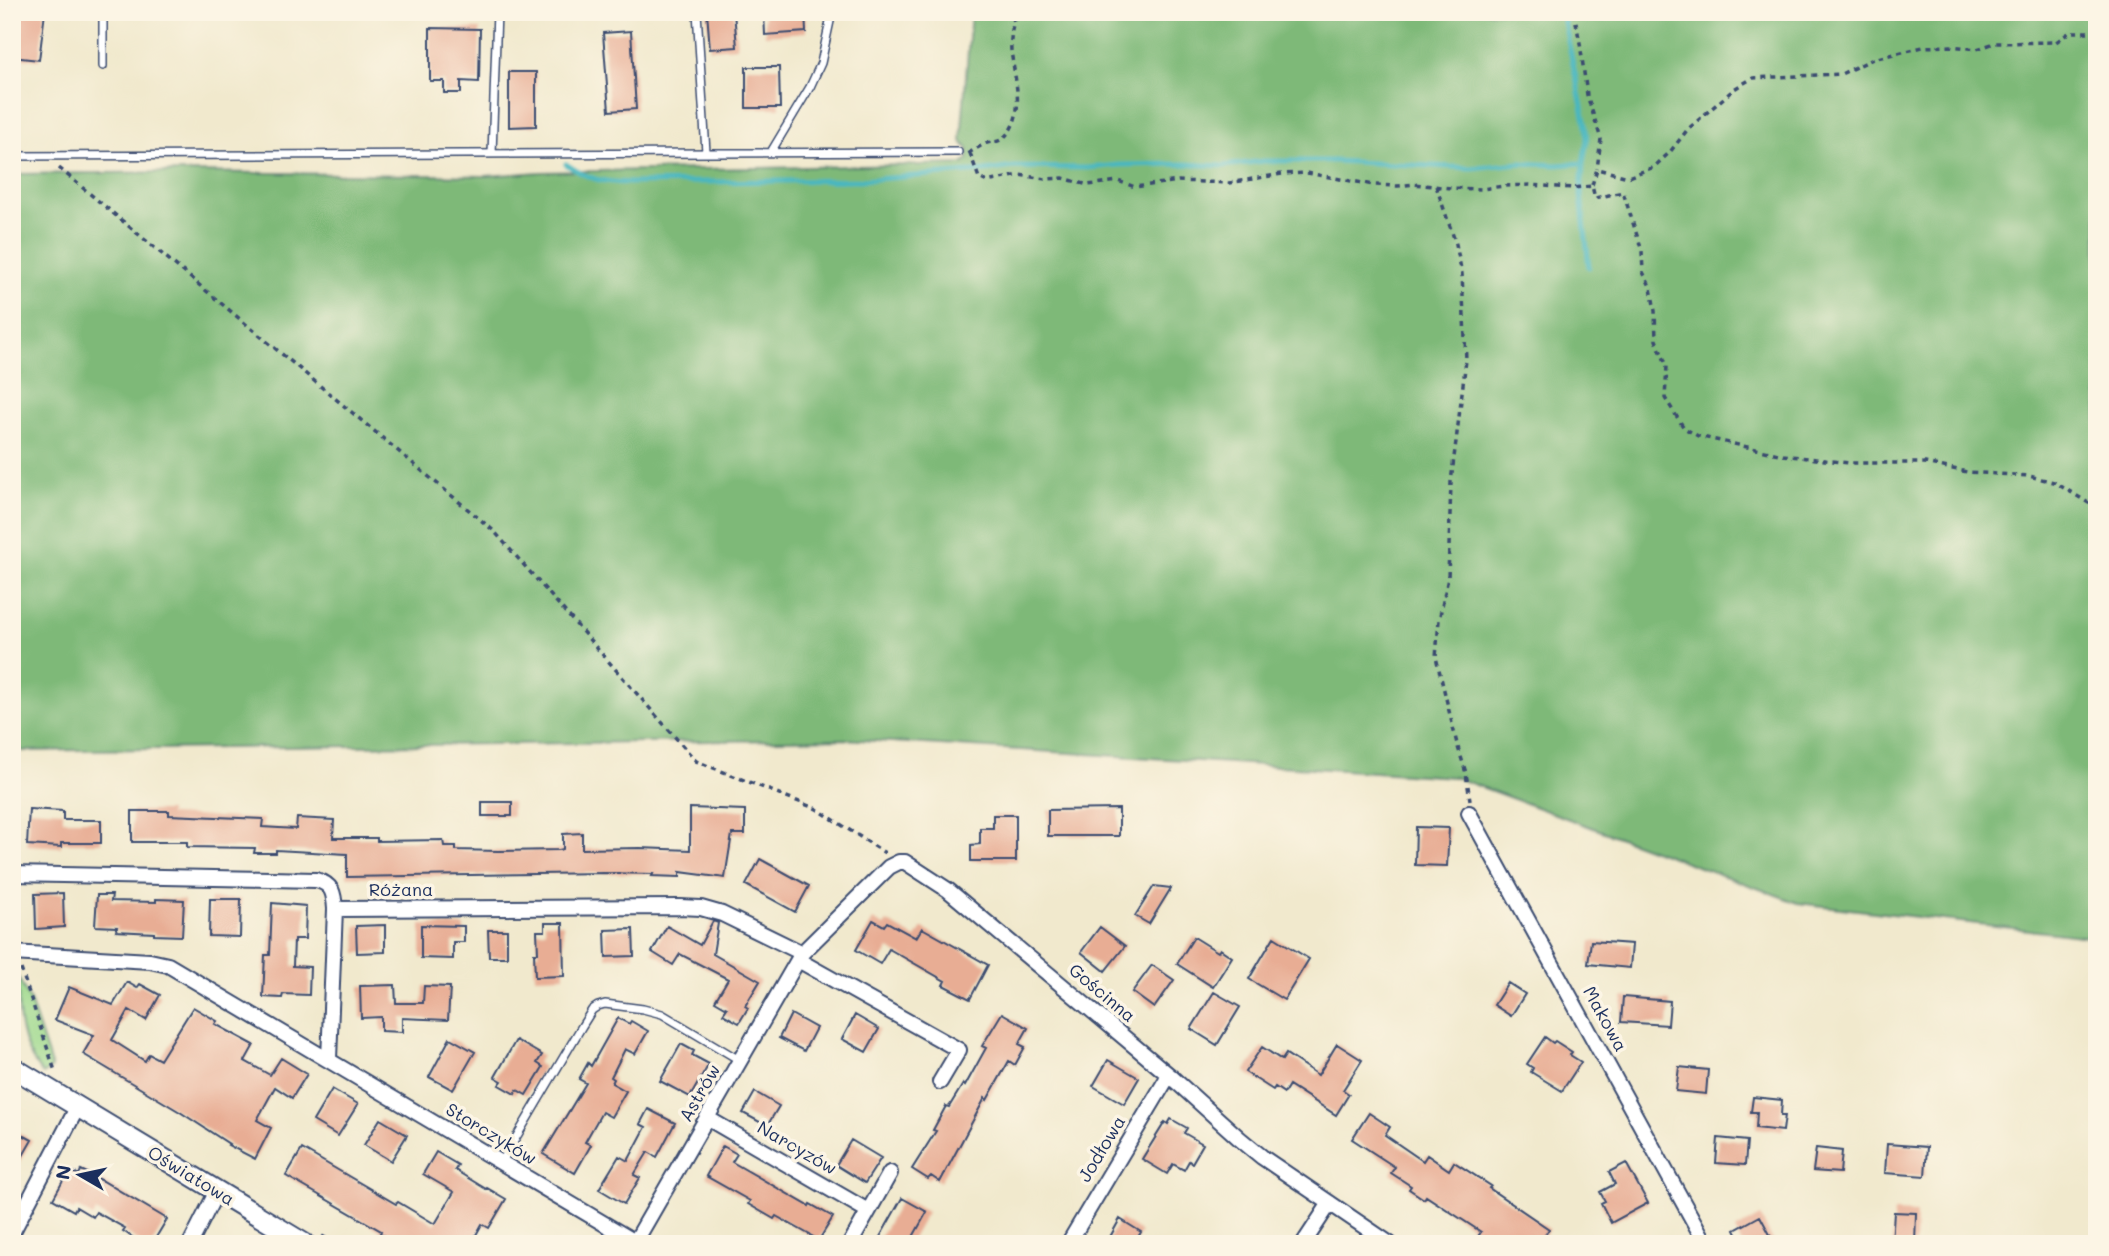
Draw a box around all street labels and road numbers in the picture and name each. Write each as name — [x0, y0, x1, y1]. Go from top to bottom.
street label: Różana — [369, 877, 433, 901]
street label: Gościnna — [1064, 957, 1141, 1027]
street label: Makowa — [1578, 982, 1634, 1055]
street label: Astrów — [673, 1059, 725, 1126]
street label: Storczyków — [442, 1097, 541, 1170]
street label: Jodłowa — [1072, 1111, 1130, 1186]
street label: Narcyzów — [753, 1115, 842, 1180]
street label: Oświatowa — [144, 1140, 239, 1211]

